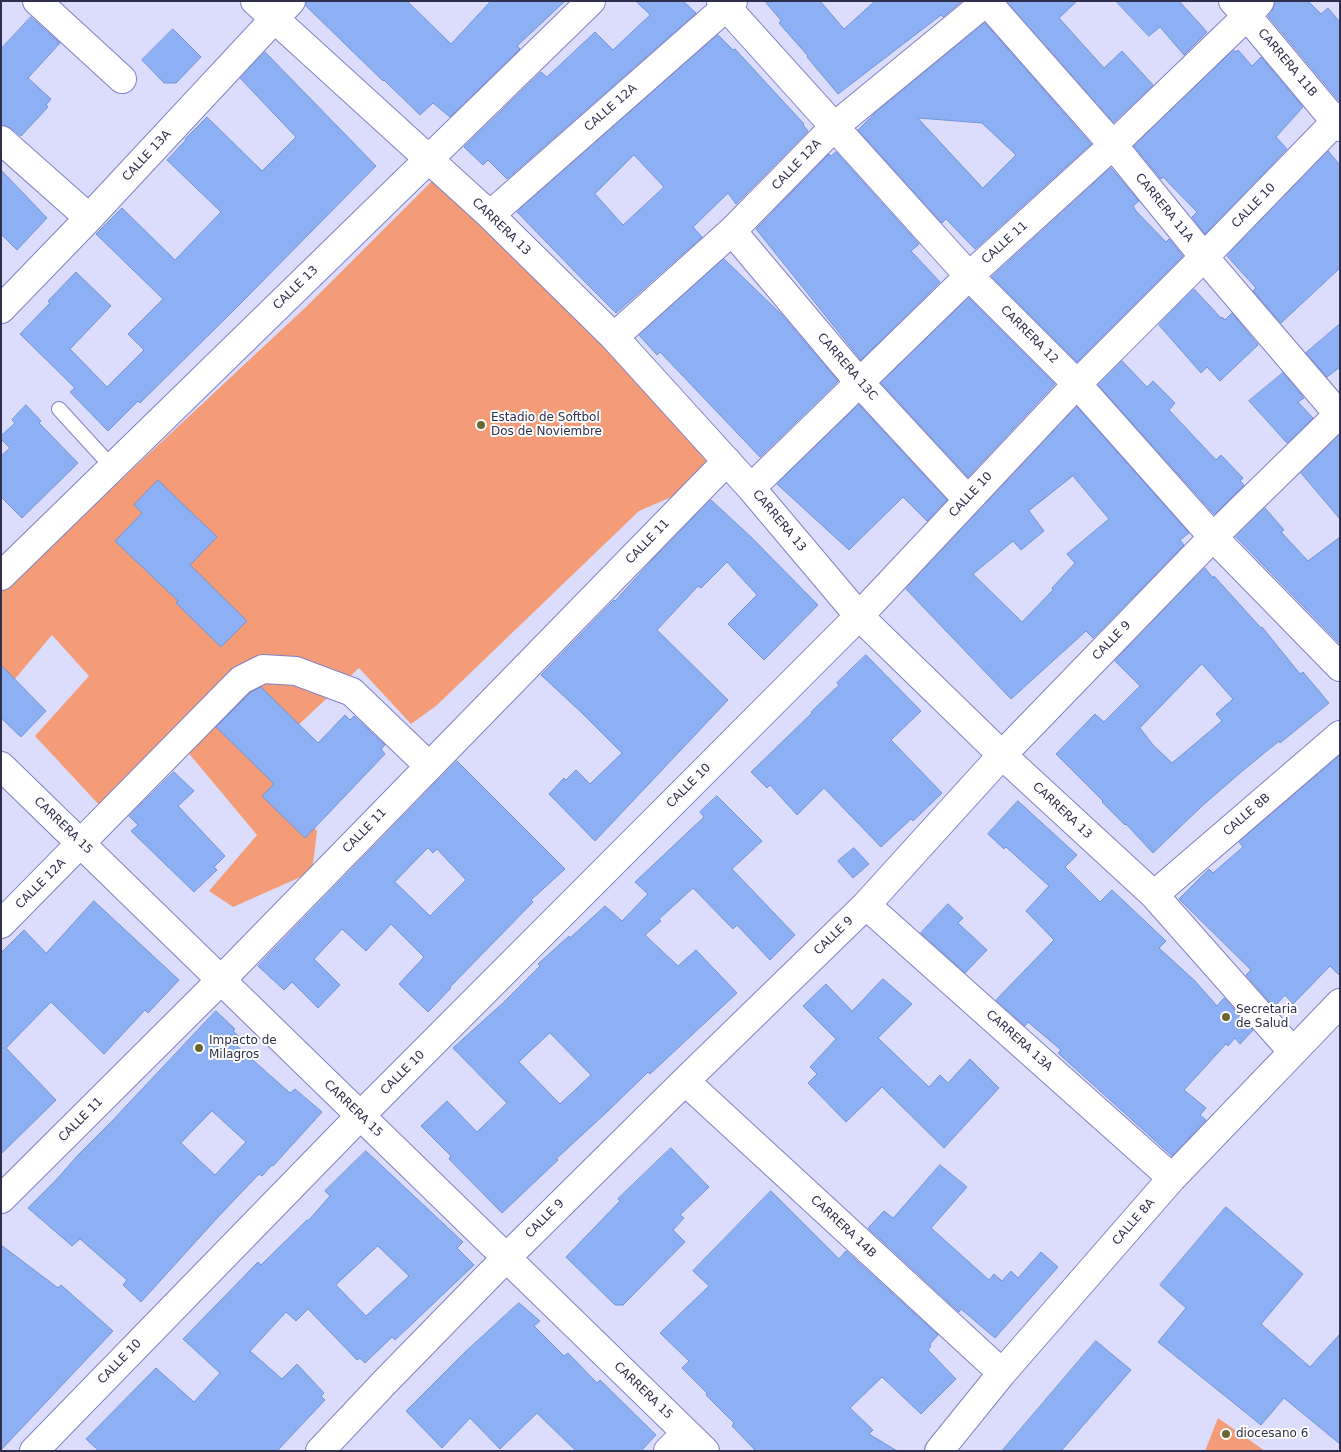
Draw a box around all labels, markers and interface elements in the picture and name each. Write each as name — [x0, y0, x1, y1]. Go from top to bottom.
street label: CARRERA 11B — [1254, 26, 1320, 100]
street label: CALLE 12A — [582, 81, 640, 135]
street label: CALLE 13A — [120, 127, 174, 185]
street label: CALLE 12A — [769, 137, 825, 193]
street label: CARRERA 11A — [1132, 171, 1196, 245]
street label: CALLE 10 — [1229, 181, 1279, 231]
street label: CARRERA 13 — [469, 195, 533, 259]
street label: CALLE 11 — [979, 219, 1031, 267]
street label: CALLE 13 — [271, 263, 321, 313]
street label: CARRERA 12 — [997, 303, 1061, 367]
street label: CARRERA 13C — [814, 330, 880, 404]
place label: Estadio de Softbol Dos de Noviembre — [491, 411, 602, 439]
marker: Estadio de Softbol Dos de Noviembre — [475, 419, 487, 431]
street label: CALLE 10 — [946, 469, 996, 521]
street label: CARRERA 13 — [749, 487, 809, 555]
street label: CALLE 11 — [623, 517, 673, 567]
street label: CALLE 9 — [1090, 618, 1134, 664]
street label: CALLE 10 — [664, 761, 714, 811]
street label: CARRERA 13 — [1029, 780, 1095, 842]
street label: CALLE 8B — [1221, 791, 1273, 839]
street label: CARRERA 15 — [31, 794, 95, 858]
street label: CALLE 11 — [340, 806, 390, 856]
street label: CALLE 12A — [13, 856, 69, 912]
street label: CALLE 9 — [811, 914, 857, 958]
place label: Secretaria de Salud — [1236, 1003, 1297, 1031]
street label: CARRERA 13A — [983, 1007, 1055, 1075]
marker: Secretaria de Salud — [1220, 1011, 1232, 1023]
place label: Impacto de Milagros — [209, 1034, 277, 1062]
marker: Impacto de Milagros — [193, 1042, 205, 1054]
street label: CALLE 10 — [378, 1048, 428, 1098]
street label: CARRERA 15 — [321, 1077, 385, 1141]
street label: CALLE 11 — [56, 1095, 106, 1145]
street label: CARRERA 14B — [807, 1193, 879, 1261]
street label: CALLE 8A — [1110, 1196, 1158, 1248]
street label: CALLE 9 — [523, 1197, 567, 1241]
street label: CALLE 10 — [95, 1337, 145, 1387]
street label: CARRERA 15 — [611, 1359, 675, 1423]
place label: diocesano 6 — [1236, 1427, 1308, 1441]
marker: diocesano 6 — [1220, 1428, 1232, 1440]

